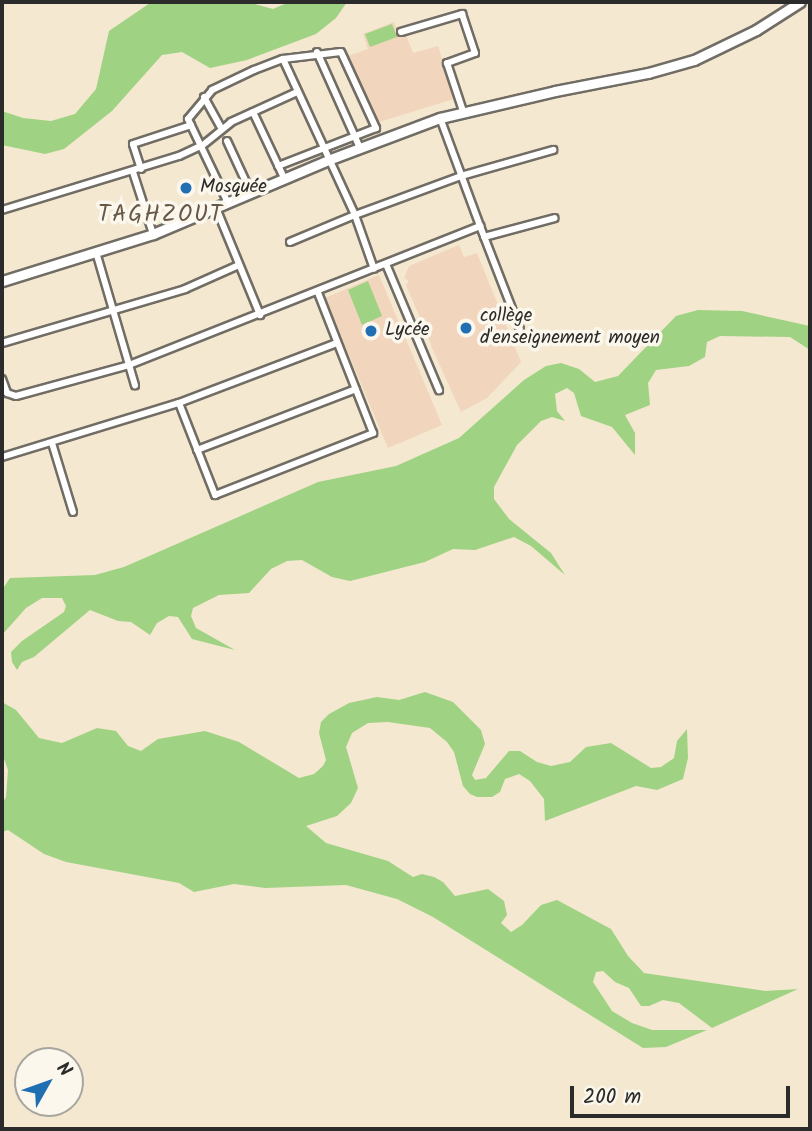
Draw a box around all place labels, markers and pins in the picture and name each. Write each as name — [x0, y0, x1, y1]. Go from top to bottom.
place label: Mosquée — [200, 177, 267, 199]
marker: Mosquée — [178, 180, 194, 196]
place label: collège d'enseignement moyen — [480, 306, 660, 350]
place label: Lycée — [385, 320, 430, 342]
marker: collège d'enseignement moyen — [458, 320, 474, 336]
marker: Lycée — [363, 323, 379, 339]

